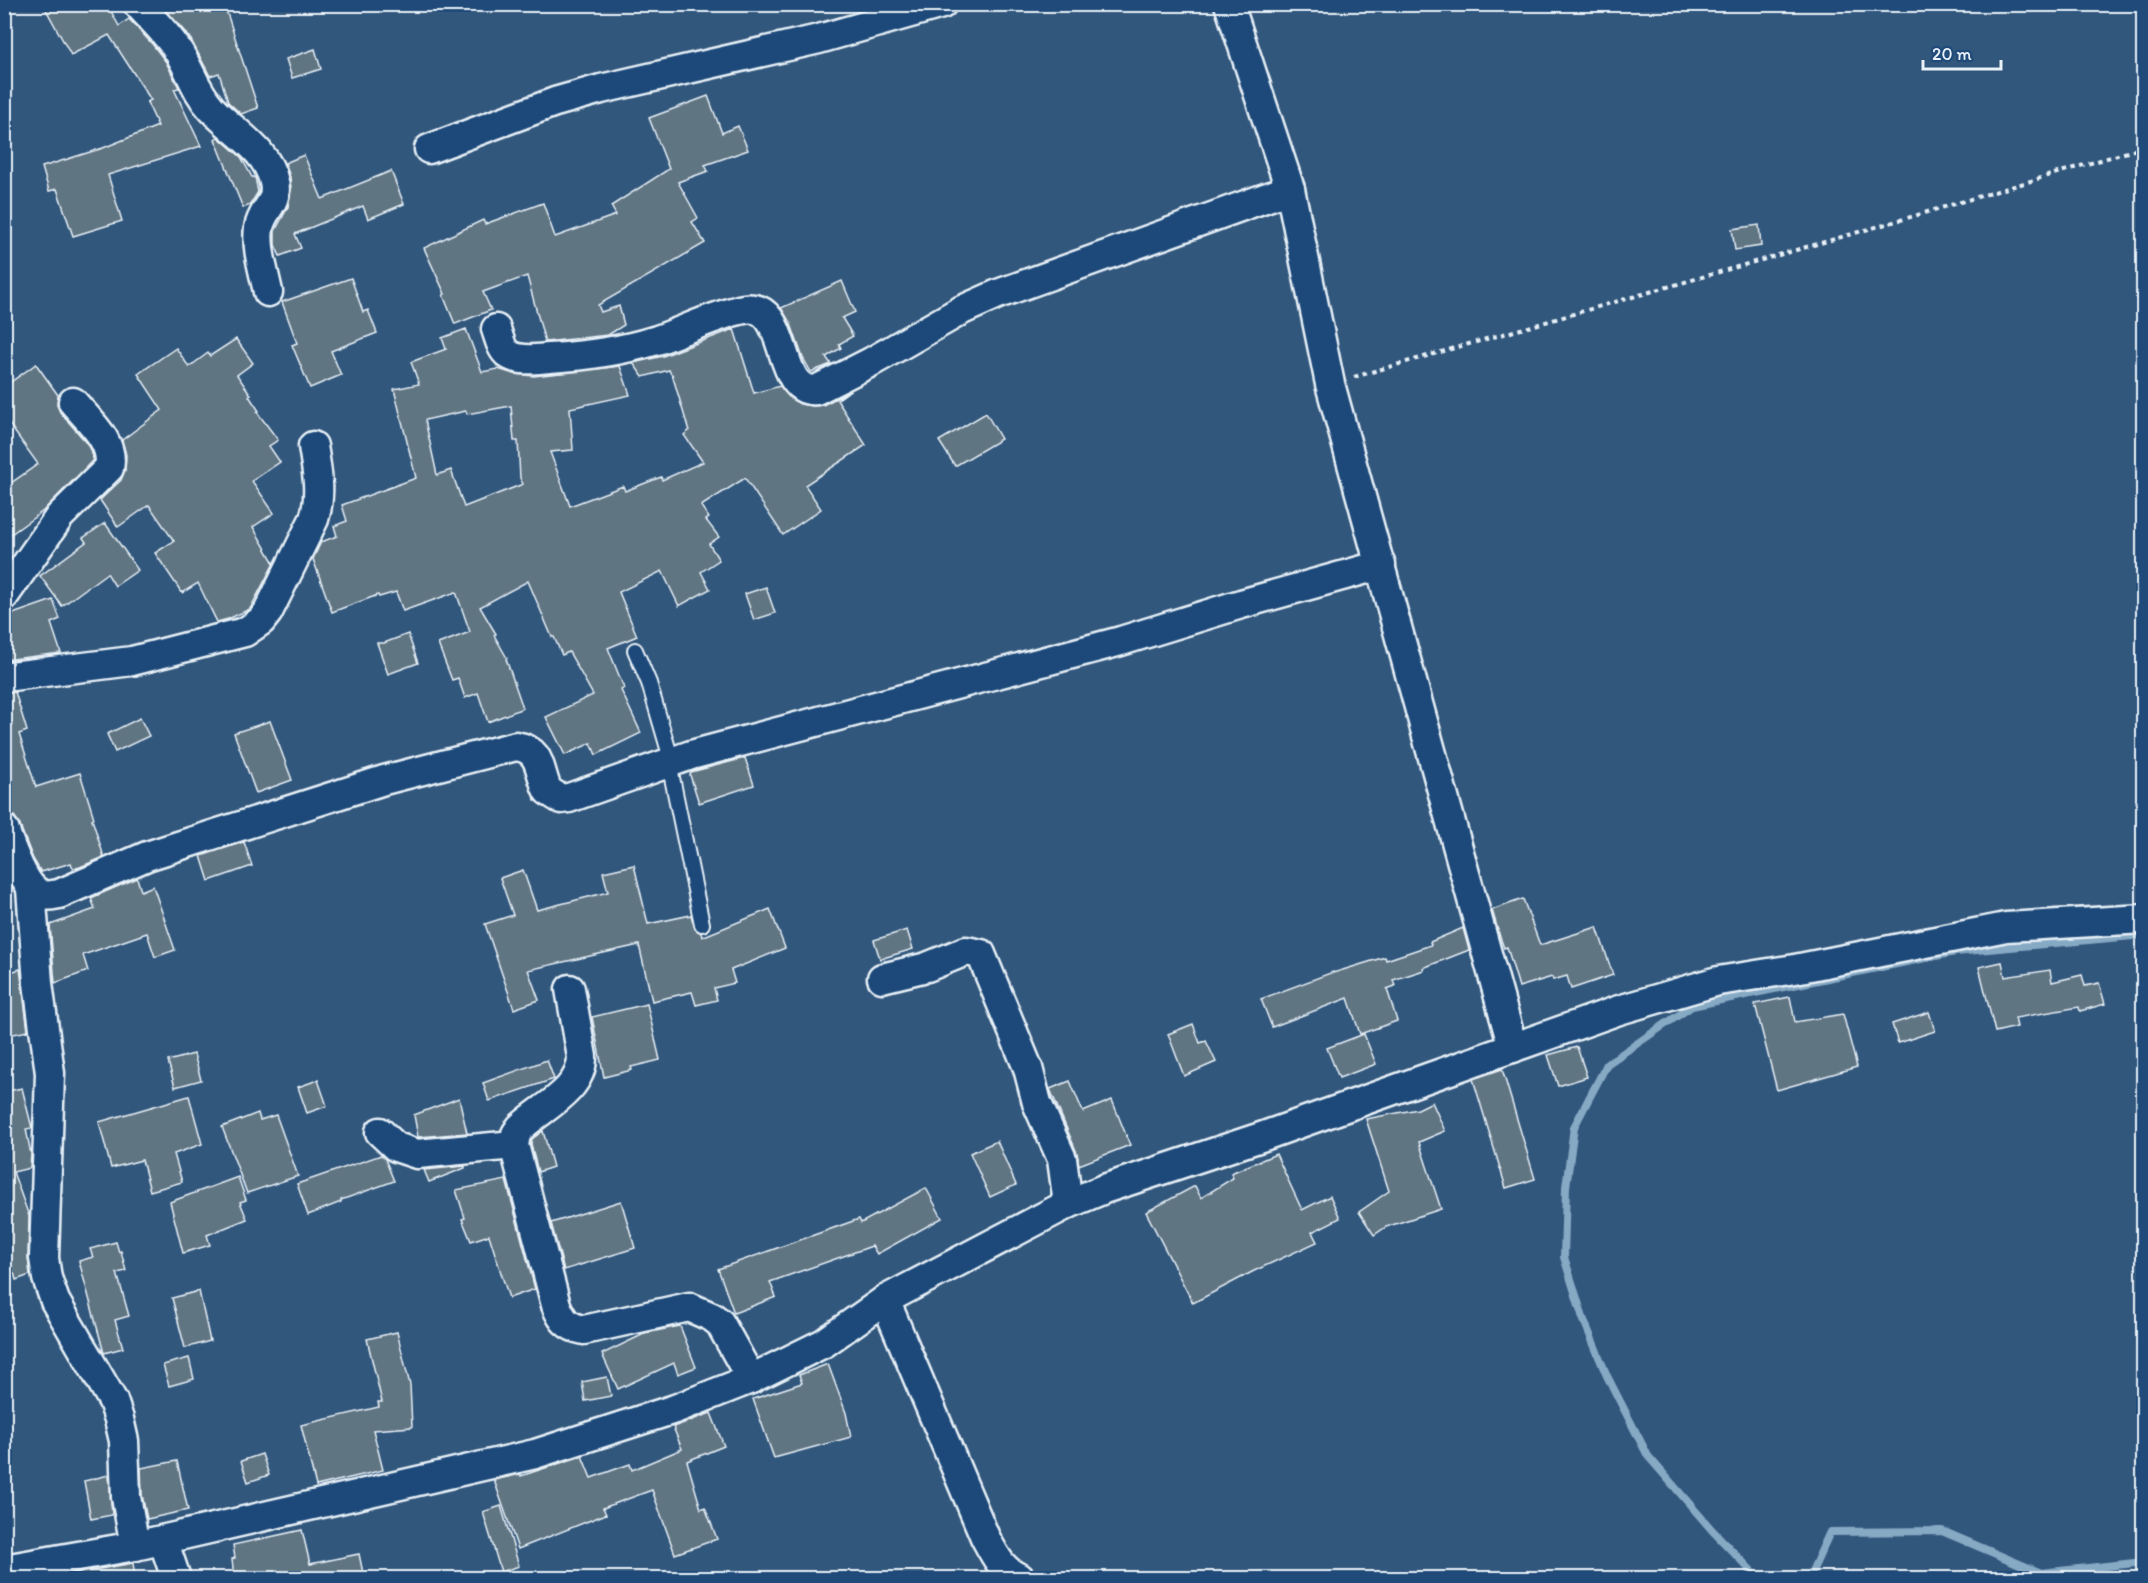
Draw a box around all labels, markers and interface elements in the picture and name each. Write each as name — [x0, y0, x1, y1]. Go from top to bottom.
scale bar — [1923, 33, 2001, 71]
text: 20 m — [1932, 43, 1972, 65]

